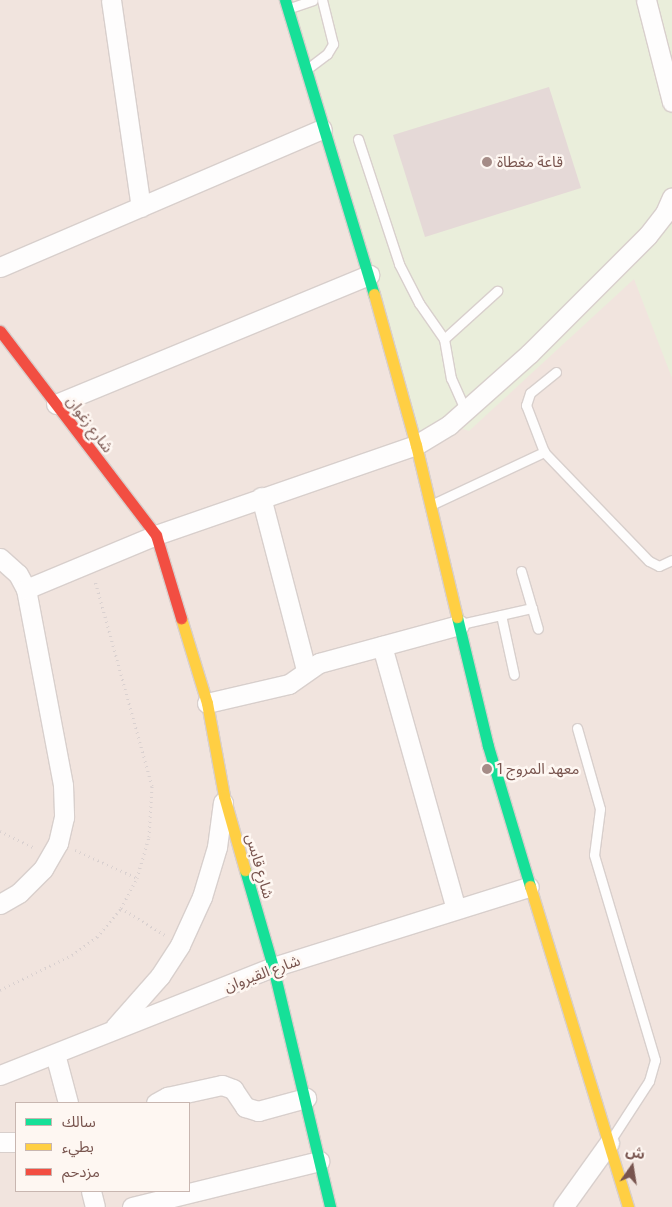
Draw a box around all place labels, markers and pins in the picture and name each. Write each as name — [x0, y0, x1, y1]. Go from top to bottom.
place label: قاعة مغطاة — [497, 153, 563, 171]
marker: قاعة مغطاة — [481, 156, 493, 168]
place label: معهد المروج 1 — [497, 760, 579, 778]
marker: معهد المروج 1 — [481, 763, 493, 775]

